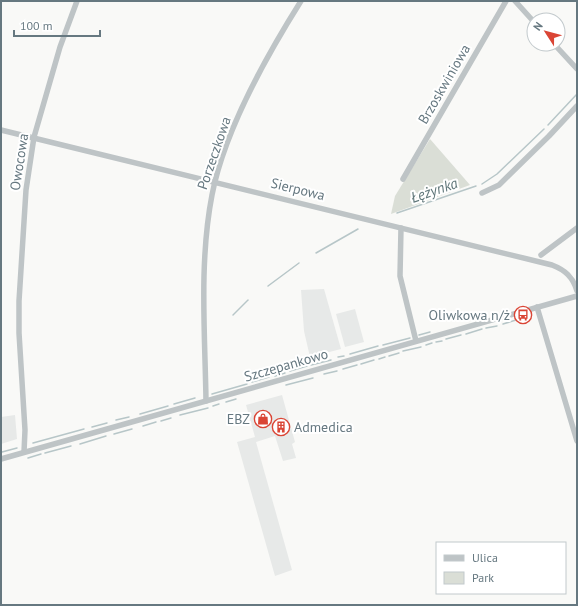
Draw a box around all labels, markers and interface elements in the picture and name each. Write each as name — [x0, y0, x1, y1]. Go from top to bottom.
scale bar — [14, 12, 100, 38]
north arrow — [526, 12, 566, 52]
text: 100 m — [20, 18, 53, 33]
text: N — [530, 19, 546, 33]
street label: Brzoskwiniowa — [414, 41, 474, 127]
street label: Porzeczkowa — [193, 114, 235, 192]
street label: Owocowa — [6, 132, 32, 192]
water label: Łężynka — [408, 173, 461, 207]
street label: Sierpowa — [269, 174, 327, 204]
bus stop icon: Oliwkowa n/ż — [513, 305, 533, 325]
place label: Oliwkowa n/ż — [429, 306, 510, 324]
street label: Szczepankowo — [242, 344, 330, 386]
shop icon: EBZ — [253, 409, 273, 429]
place label: EBZ — [227, 410, 250, 428]
building icon: Admedica — [271, 417, 291, 437]
place label: Admedica — [294, 418, 353, 436]
legend — [436, 542, 566, 594]
text: Ulica — [472, 550, 498, 565]
text: Park — [472, 570, 494, 585]

